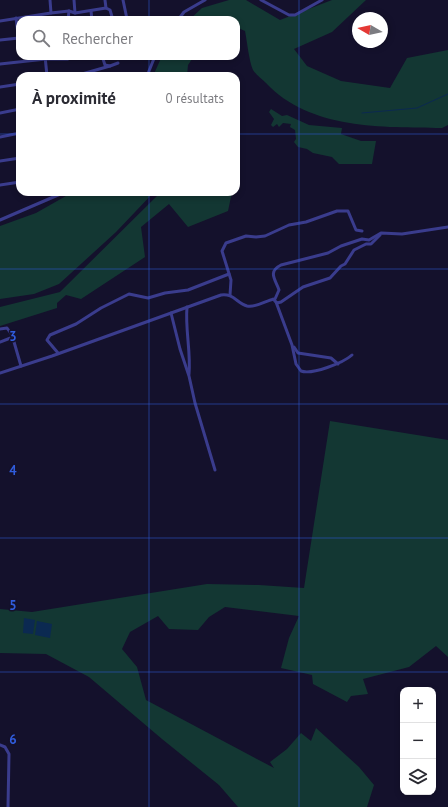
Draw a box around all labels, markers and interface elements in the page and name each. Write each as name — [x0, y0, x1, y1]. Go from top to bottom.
north arrow — [352, 12, 388, 48]
search box — [16, 16, 240, 60]
icon: search — [30, 27, 52, 49]
text: Rechercher — [62, 29, 133, 48]
text: À proximité — [32, 87, 116, 109]
text: 0 résultats — [165, 90, 224, 107]
text: 3 — [9, 328, 17, 345]
text: 4 — [9, 462, 17, 479]
text: 5 — [9, 597, 17, 614]
map controls — [400, 687, 436, 795]
button: + — [400, 687, 436, 723]
button: − — [400, 723, 436, 759]
text: 6 — [9, 731, 17, 748]
button: layers — [400, 759, 436, 795]

